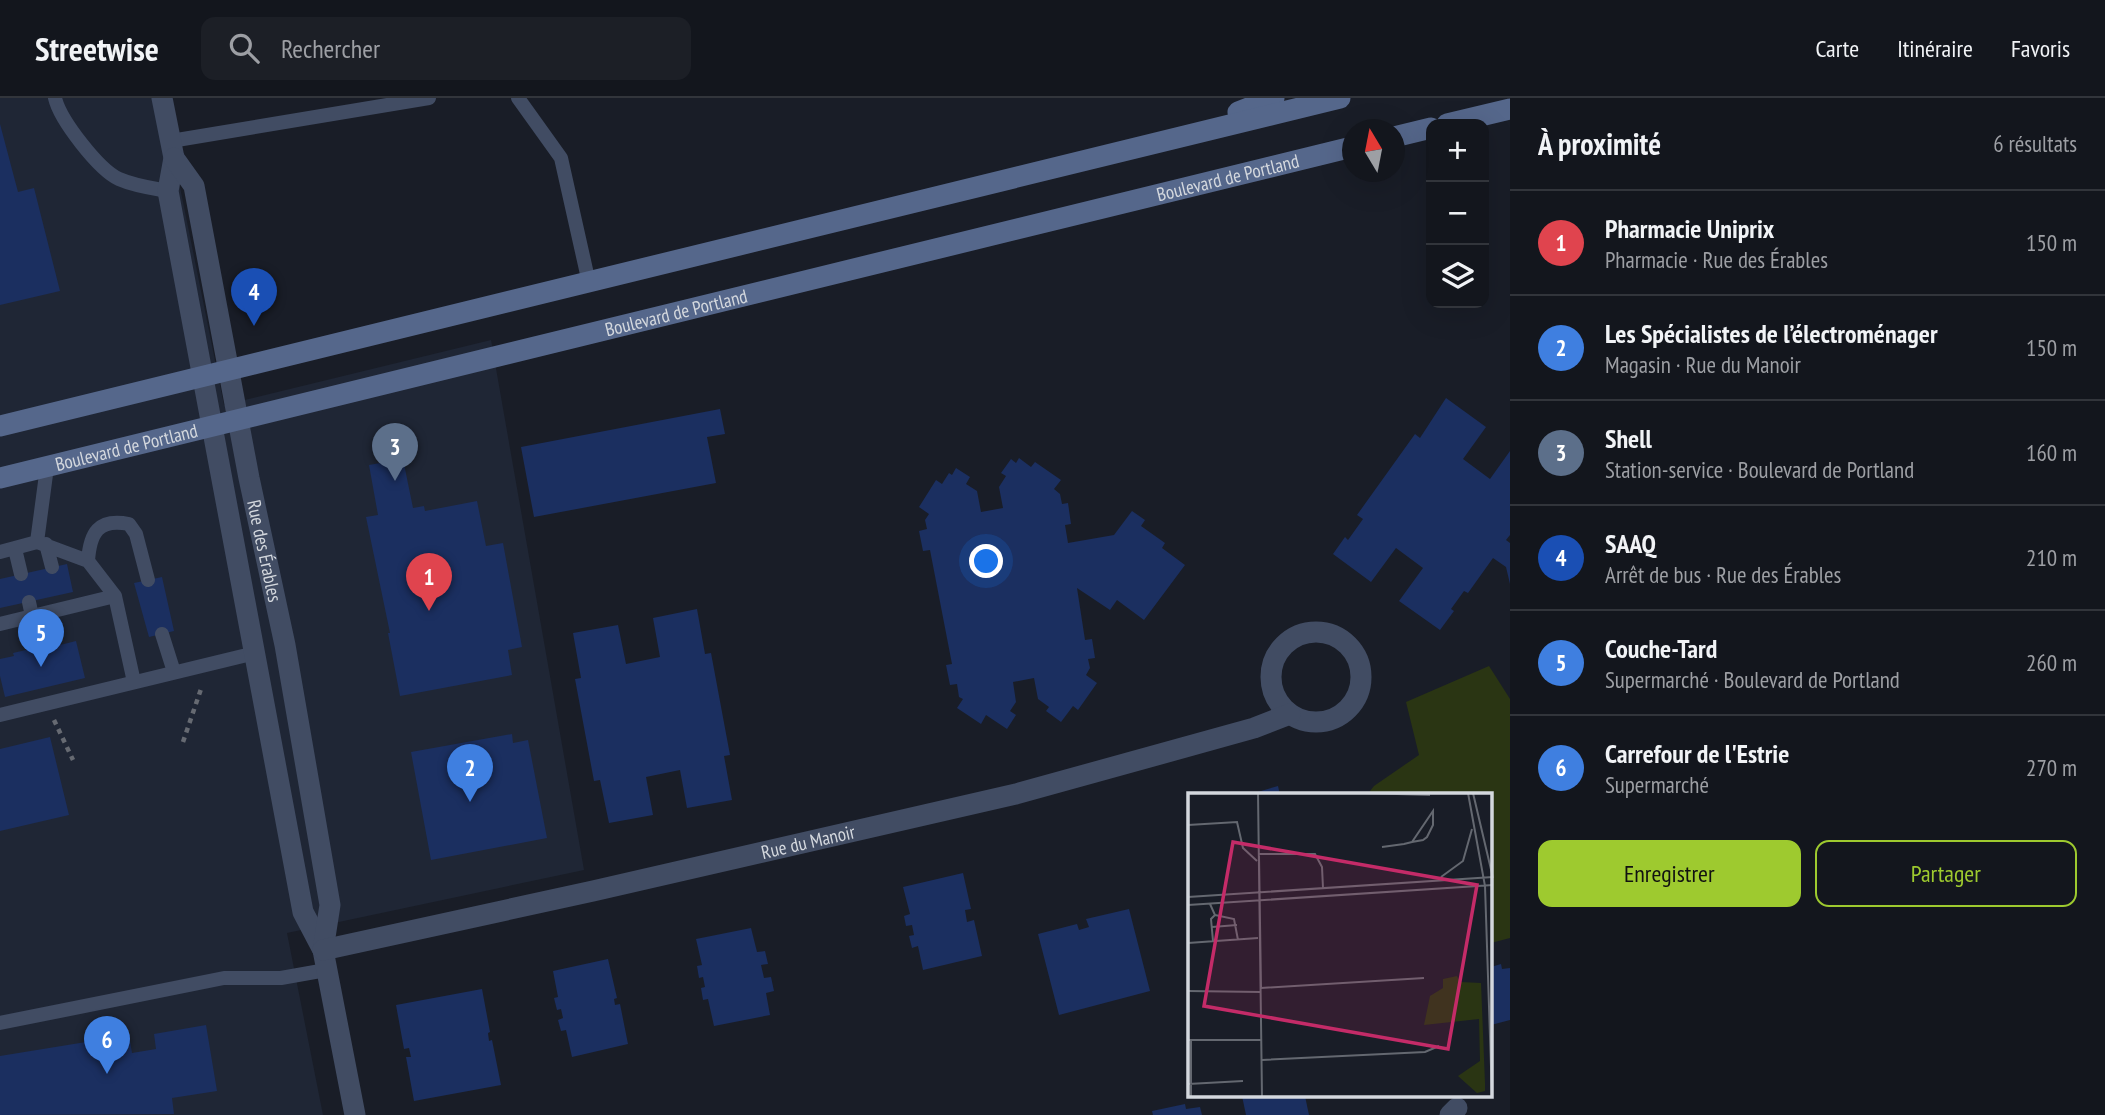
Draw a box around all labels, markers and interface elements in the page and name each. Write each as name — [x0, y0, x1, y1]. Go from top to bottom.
search box — [201, 17, 691, 80]
text: Streetwise — [35, 27, 159, 70]
icon: search — [225, 29, 263, 67]
text: Rechercher — [281, 32, 380, 65]
text: Carte — [1815, 33, 1859, 64]
text: Itinéraire — [1897, 33, 1973, 64]
text: Favoris — [2011, 33, 2070, 64]
north arrow — [1342, 119, 1405, 182]
map controls — [1426, 119, 1489, 308]
button: + — [1426, 119, 1489, 182]
text: À proximité — [1538, 124, 1661, 163]
text: 6 résultats — [1993, 129, 2077, 158]
street label: Boulevard de Portland — [1154, 148, 1301, 206]
button: − — [1426, 182, 1489, 245]
text: Pharmacie Uniprix — [1605, 212, 1774, 245]
text: 1 — [1556, 228, 1567, 257]
text: 150 m — [2026, 228, 2077, 257]
button: layers — [1426, 245, 1489, 308]
text: Pharmacie · Rue des Érables — [1605, 245, 1828, 274]
pin: 4 — [231, 268, 277, 326]
street label: Boulevard de Portland — [602, 284, 750, 341]
text: Les Spécialistes de l’électroménager — [1605, 317, 1938, 350]
text: 2 — [1556, 333, 1567, 362]
text: 150 m — [2026, 333, 2077, 362]
text: Magasin · Rue du Manoir — [1605, 350, 1801, 379]
street label: Boulevard de Portland — [53, 418, 200, 476]
text: Shell — [1605, 422, 1652, 455]
pin: 3 — [372, 423, 418, 481]
text: 3 — [1556, 438, 1567, 467]
text: 160 m — [2026, 438, 2077, 467]
text: Station-service · Boulevard de Portland — [1605, 455, 1914, 484]
street label: Rue des Érables — [242, 498, 287, 604]
text: SAAQ — [1605, 527, 1656, 560]
text: 4 — [1556, 543, 1567, 572]
text: 210 m — [2026, 543, 2077, 572]
your location — [969, 544, 1003, 578]
pin: 1 — [406, 553, 452, 611]
text: Arrêt de bus · Rue des Érables — [1605, 560, 1841, 589]
pin: 5 — [18, 609, 64, 667]
text: Couche-Tard — [1605, 632, 1717, 665]
text: 5 — [1556, 648, 1567, 677]
text: 260 m — [2026, 648, 2077, 677]
text: Supermarché · Boulevard de Portland — [1605, 665, 1900, 694]
text: Carrefour de l'Estrie — [1605, 737, 1789, 770]
pin: 2 — [447, 744, 493, 802]
text: 6 — [1556, 753, 1567, 782]
text: 270 m — [2026, 753, 2077, 782]
text: Supermarché — [1605, 770, 1709, 799]
inset map — [1188, 793, 1492, 1098]
street label: Rue du Manoir — [759, 819, 858, 864]
button: Enregistrer — [1538, 840, 1801, 907]
button: Partager — [1815, 840, 2077, 907]
pin: 6 — [84, 1016, 130, 1074]

